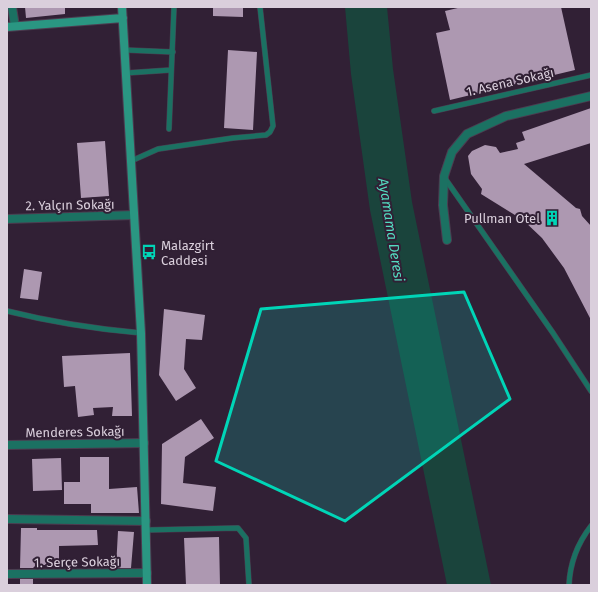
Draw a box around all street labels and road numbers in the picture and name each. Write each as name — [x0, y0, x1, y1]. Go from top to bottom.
street label: 1. Asena Sokağı — [465, 65, 555, 99]
street label: 2. Yalçın Sokağı — [25, 197, 115, 213]
street label: Menderes Sokağı — [25, 424, 125, 440]
street label: 1. Serçe Sokağı — [34, 554, 120, 570]

